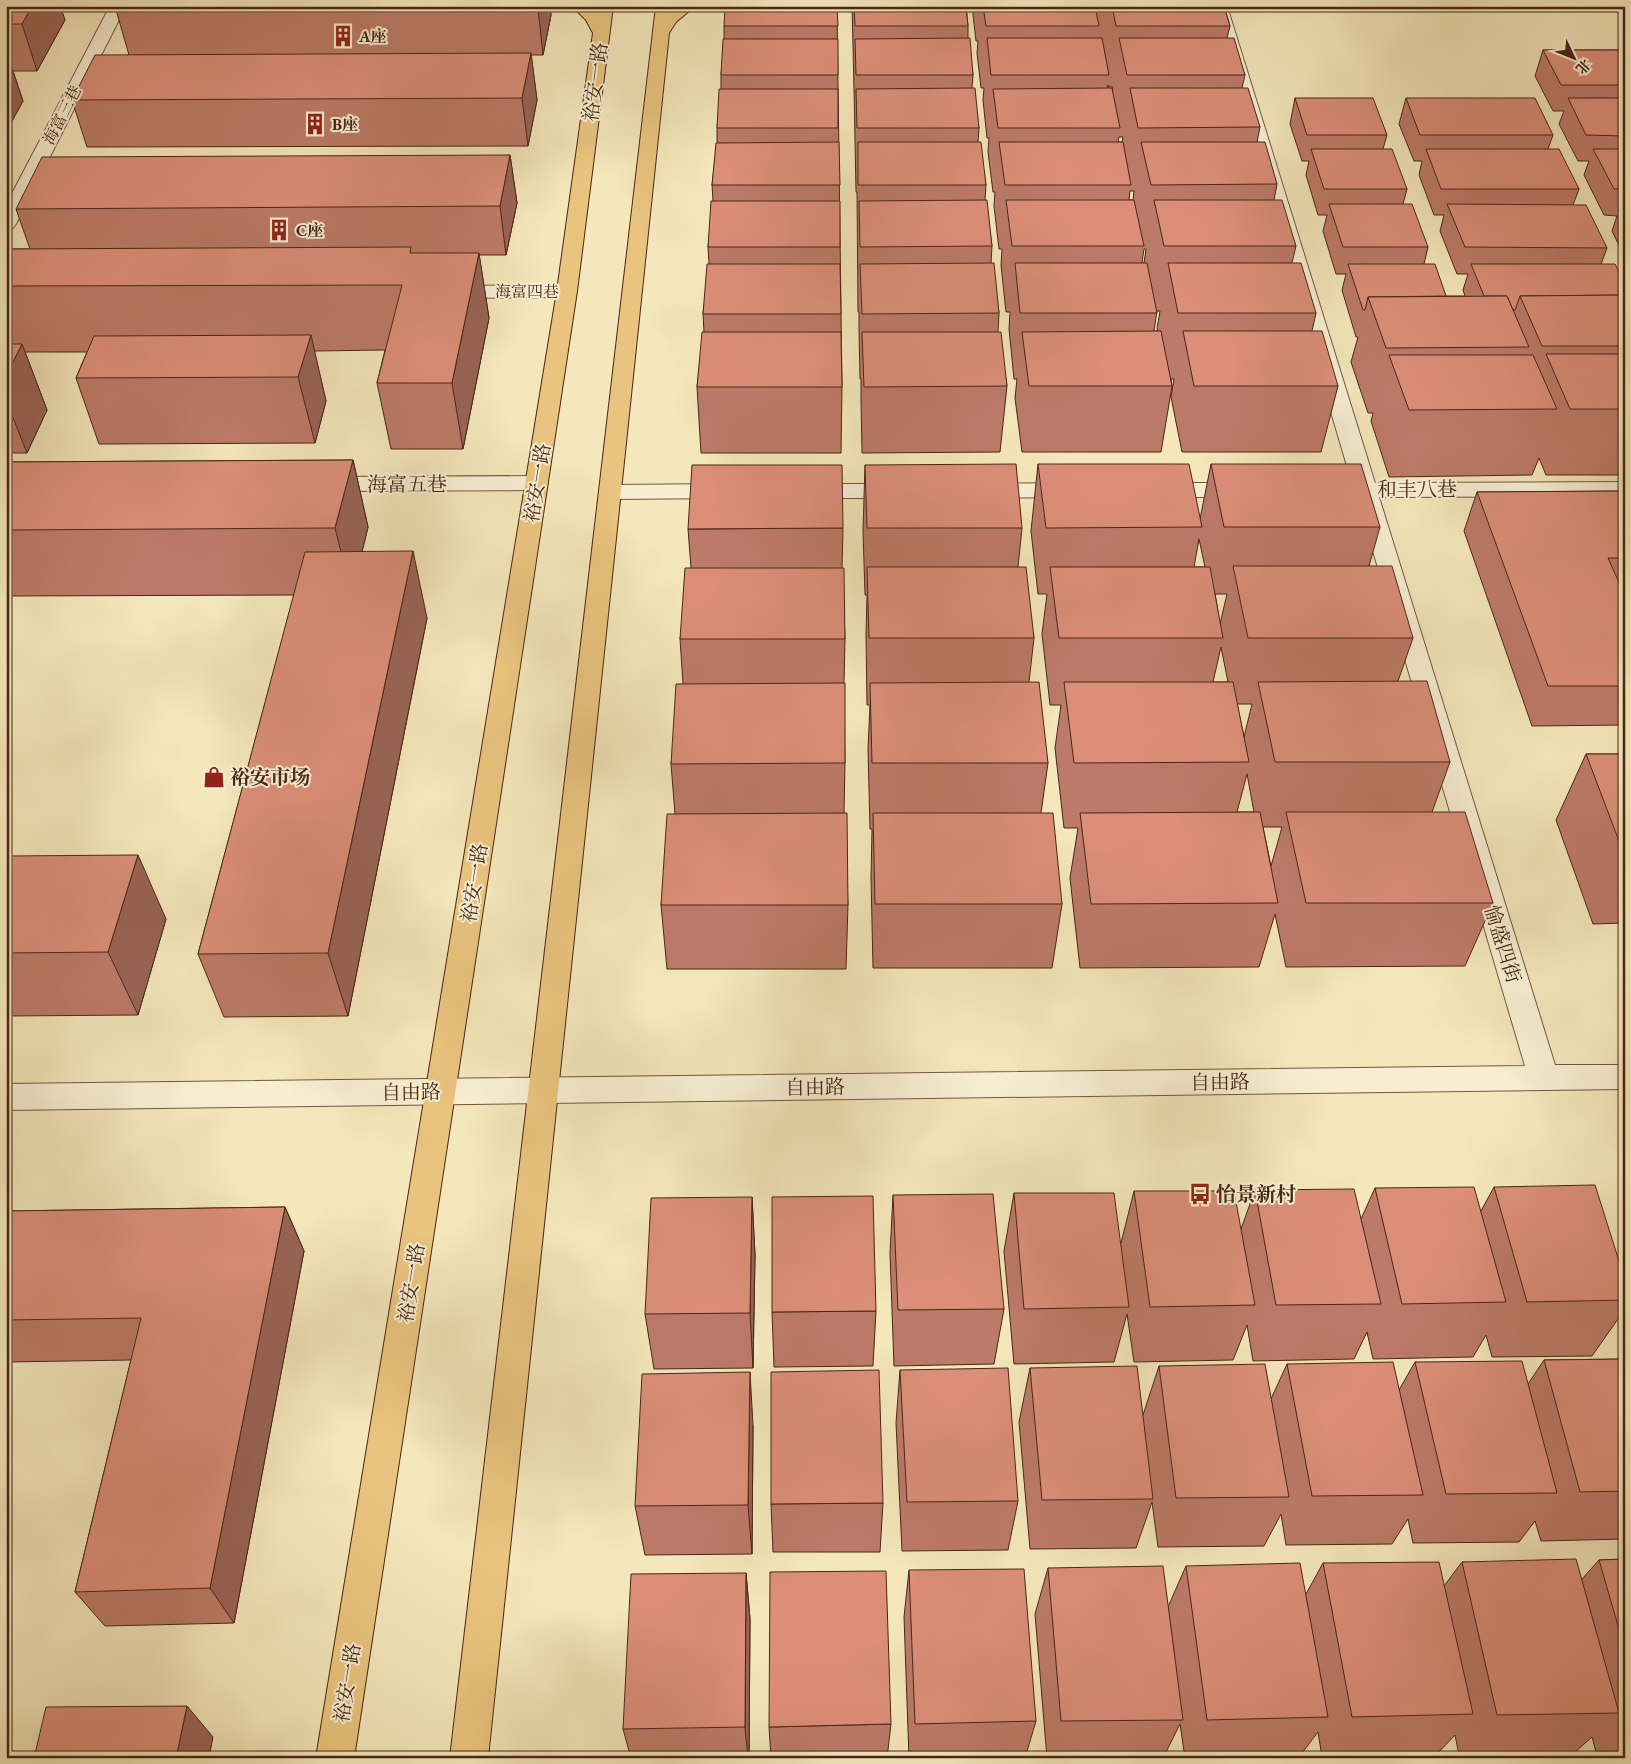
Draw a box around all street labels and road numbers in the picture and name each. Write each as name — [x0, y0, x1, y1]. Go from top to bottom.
street label: 裕安一路 — [577, 41, 613, 123]
street label: 海富三巷 — [38, 82, 86, 148]
street label: 海富四巷 — [495, 281, 559, 302]
street label: 裕安一路 — [518, 441, 556, 525]
street label: 海富五巷 — [367, 471, 447, 497]
street label: 和丰八巷 — [1377, 476, 1457, 502]
street label: 裕安一路 — [455, 841, 493, 925]
street label: 愉盛四街 — [1479, 902, 1527, 986]
street label: 自由路 — [1190, 1068, 1250, 1096]
street label: 自由路 — [785, 1073, 845, 1101]
street label: 自由路 — [381, 1078, 441, 1106]
street label: 裕安一路 — [392, 1241, 430, 1325]
street label: 裕安一路 — [328, 1641, 366, 1725]

